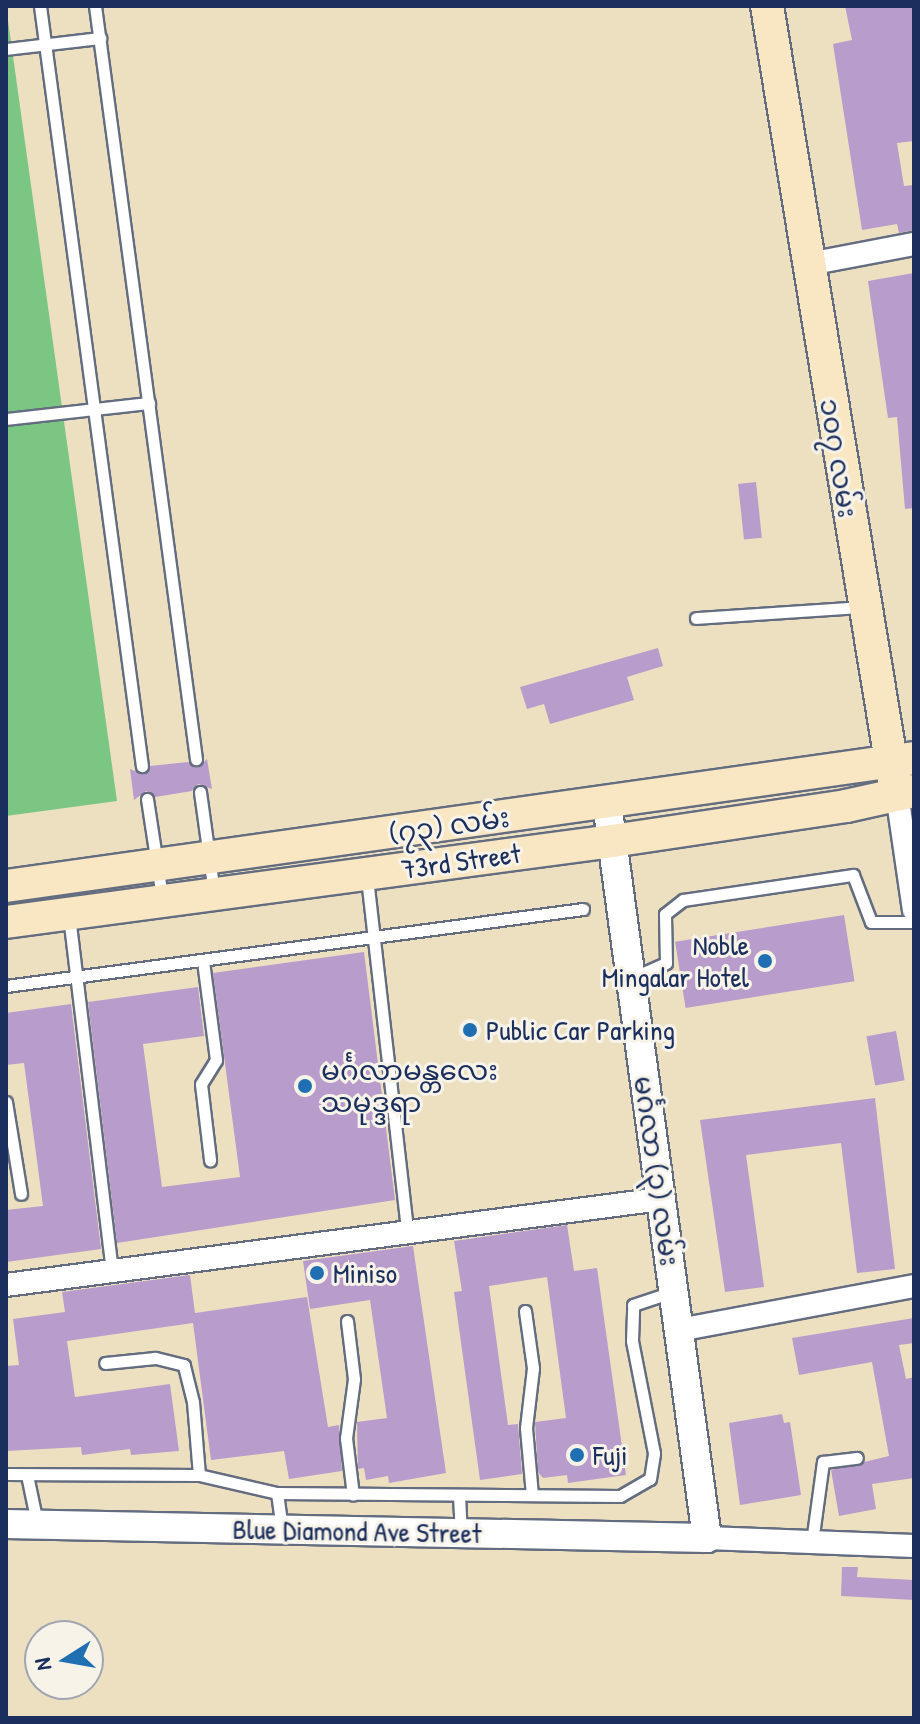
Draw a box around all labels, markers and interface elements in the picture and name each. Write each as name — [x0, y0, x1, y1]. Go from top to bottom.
street label: ၁၀၇ လမ်း — [813, 396, 865, 520]
street label: (၇၃) လမ်း — [386, 800, 512, 850]
street label: 73rd Street — [399, 836, 523, 886]
place label: Noble Mingalar Hotel — [602, 928, 749, 994]
marker: Noble Mingalar Hotel — [756, 952, 774, 970]
place label: Public Car Parking — [486, 1013, 675, 1047]
marker: Public Car Parking — [461, 1021, 479, 1039]
place label: မင်္ဂလာမန္တလေး သမုဒ္ဒရာ — [321, 1053, 498, 1119]
street label: မင်္ဂလာ (၃) လမ်း — [627, 1074, 687, 1268]
marker: မင်္ဂလာမန္တလေး သမုဒ္ဒရာ — [296, 1077, 314, 1095]
place label: Miniso — [333, 1256, 397, 1290]
marker: Miniso — [308, 1264, 326, 1282]
place label: Fuji — [593, 1438, 628, 1472]
marker: Fuji — [568, 1446, 586, 1464]
street label: Blue Diamond Ave Street — [232, 1512, 482, 1550]
north arrow — [24, 1620, 104, 1700]
text: N — [27, 1656, 58, 1673]

